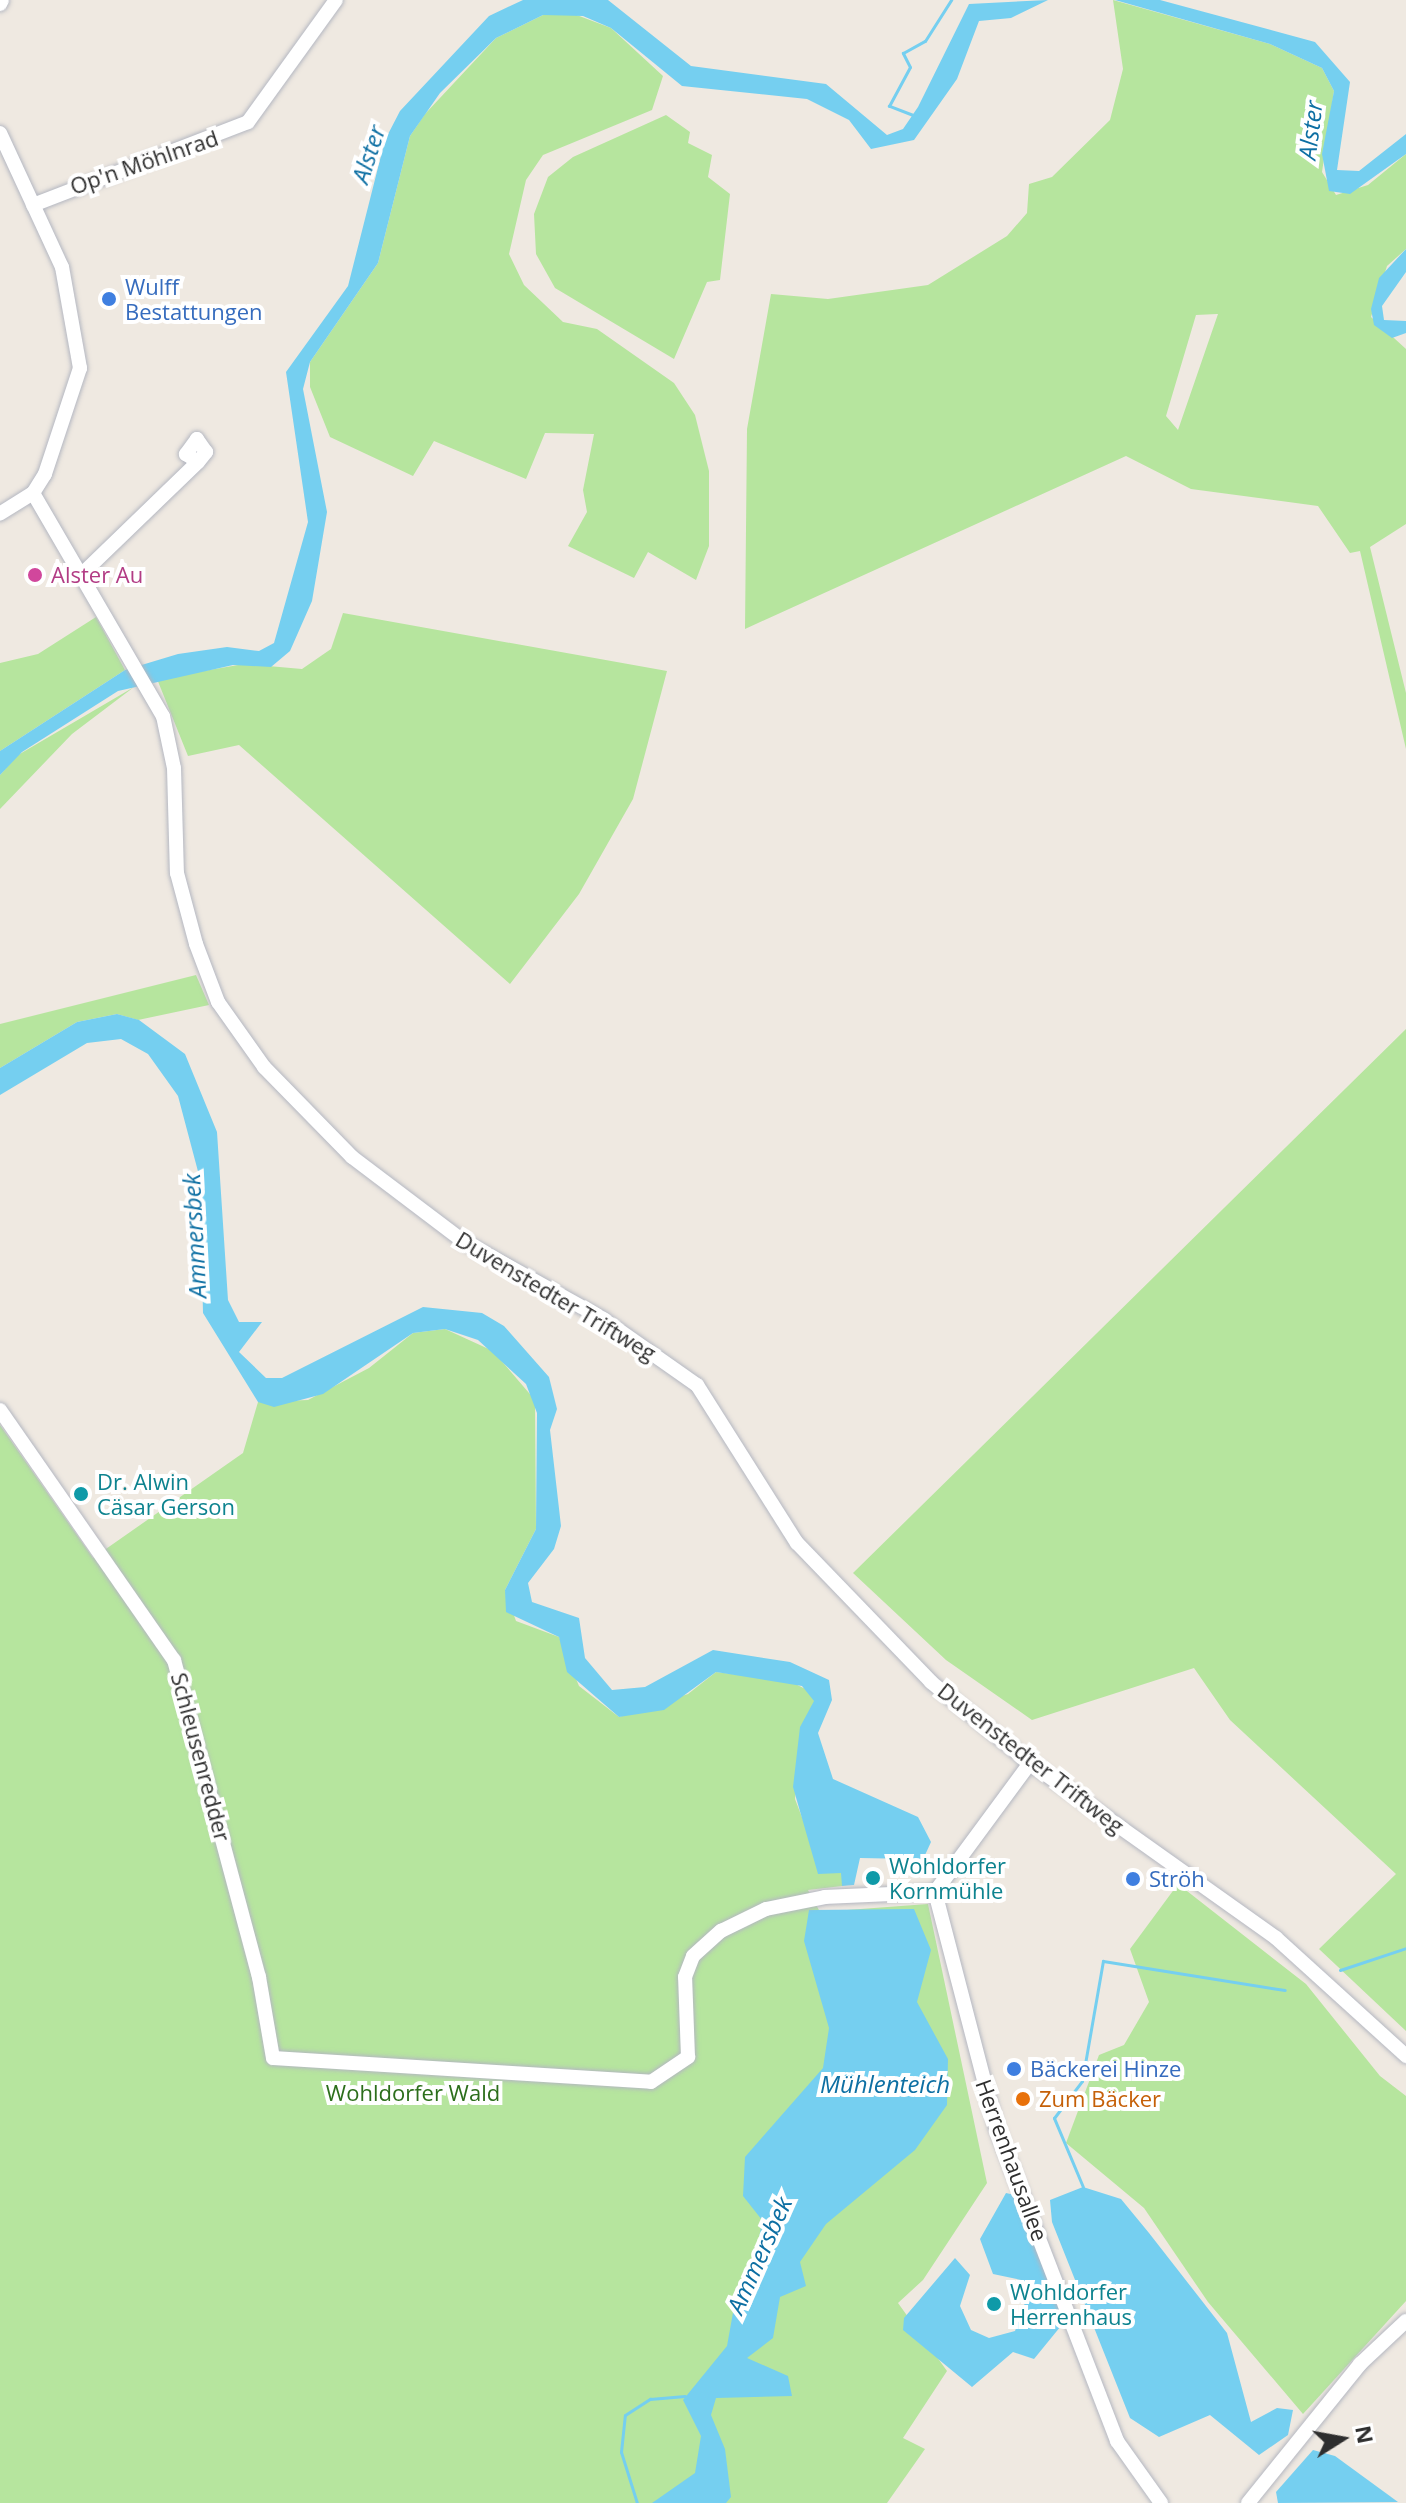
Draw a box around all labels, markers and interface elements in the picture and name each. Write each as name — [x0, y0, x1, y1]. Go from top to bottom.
water label: Alster — [1292, 99, 1328, 161]
water label: Alster — [345, 121, 391, 187]
street label: Op'n Möhlnrad — [67, 124, 221, 200]
place label: Wulff Bestattungen — [125, 273, 263, 324]
marker: Wulff Bestattungen — [100, 290, 118, 308]
place label: Alster Au — [51, 562, 143, 588]
marker: Alster Au — [26, 566, 44, 584]
water label: Ammersbek — [176, 1173, 212, 1299]
street label: Duvenstedter Triftweg — [451, 1226, 661, 1366]
place label: Dr. Alwin Cäsar Gerson — [97, 1468, 235, 1520]
marker: Dr. Alwin Cäsar Gerson — [72, 1485, 90, 1503]
street label: Schleusenredder — [166, 1670, 236, 1844]
street label: Duvenstedter Triftweg — [933, 1677, 1129, 1839]
place label: Wohldorfer Kornmühle — [889, 1852, 1006, 1904]
place label: Ströh — [1149, 1866, 1205, 1892]
marker: Wohldorfer Kornmühle — [864, 1869, 882, 1887]
marker: Ströh — [1124, 1870, 1142, 1888]
place label: Bäckerei Hinze — [1030, 2056, 1181, 2082]
marker: Bäckerei Hinze — [1005, 2060, 1023, 2078]
water label: Mühlenteich — [820, 2070, 950, 2098]
street label: Herrenhausallee — [971, 2076, 1053, 2244]
park label: Wohldorfer Wald — [326, 2080, 500, 2106]
place label: Zum Bäcker — [1039, 2086, 1161, 2112]
marker: Zum Bäcker — [1014, 2090, 1032, 2108]
water label: Ammersbek — [721, 2192, 797, 2318]
place label: Wohldorfer Herrenhaus — [1010, 2278, 1132, 2330]
marker: Wohldorfer Herrenhaus — [985, 2295, 1003, 2313]
north arrow — [1302, 2399, 1382, 2479]
text: N — [1349, 2423, 1382, 2446]

